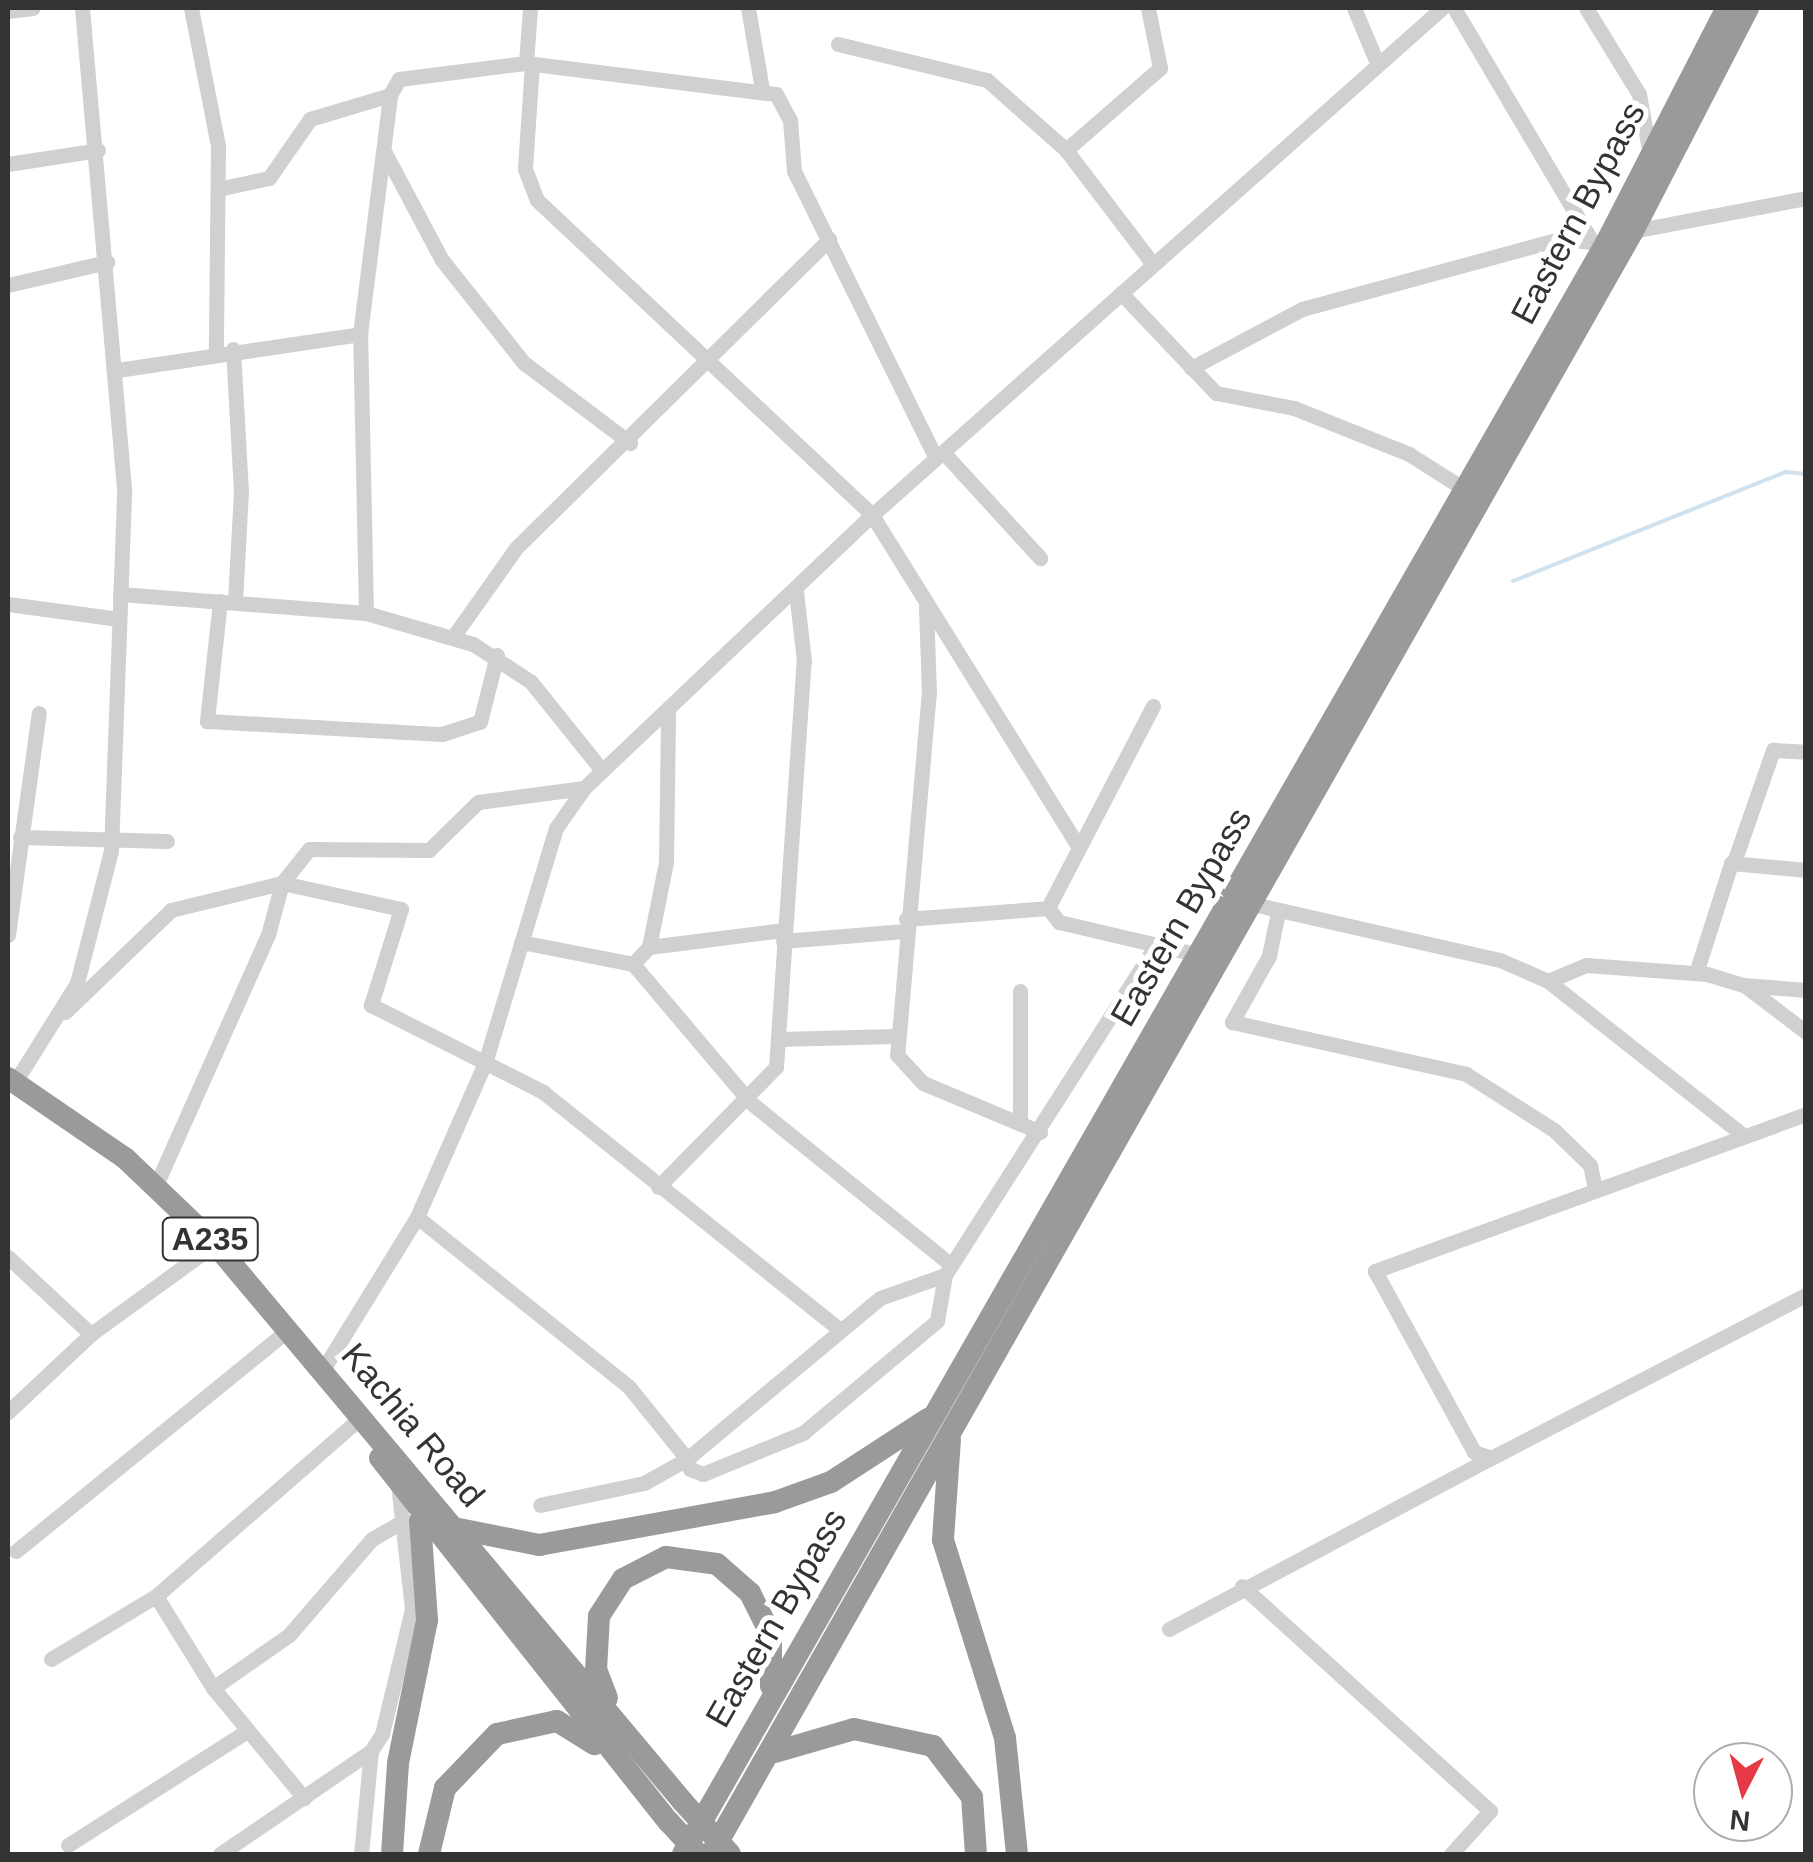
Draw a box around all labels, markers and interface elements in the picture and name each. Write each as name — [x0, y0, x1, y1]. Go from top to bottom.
street label: Eastern Bypass — [1502, 95, 1654, 331]
street label: Eastern Bypass — [1102, 800, 1260, 1034]
road number: A235 — [160, 1212, 260, 1266]
street label: Kachia Road — [333, 1335, 493, 1515]
street label: Eastern Bypass — [697, 1501, 855, 1735]
north arrow — [1693, 1742, 1793, 1842]
text: N — [1728, 1804, 1752, 1837]

